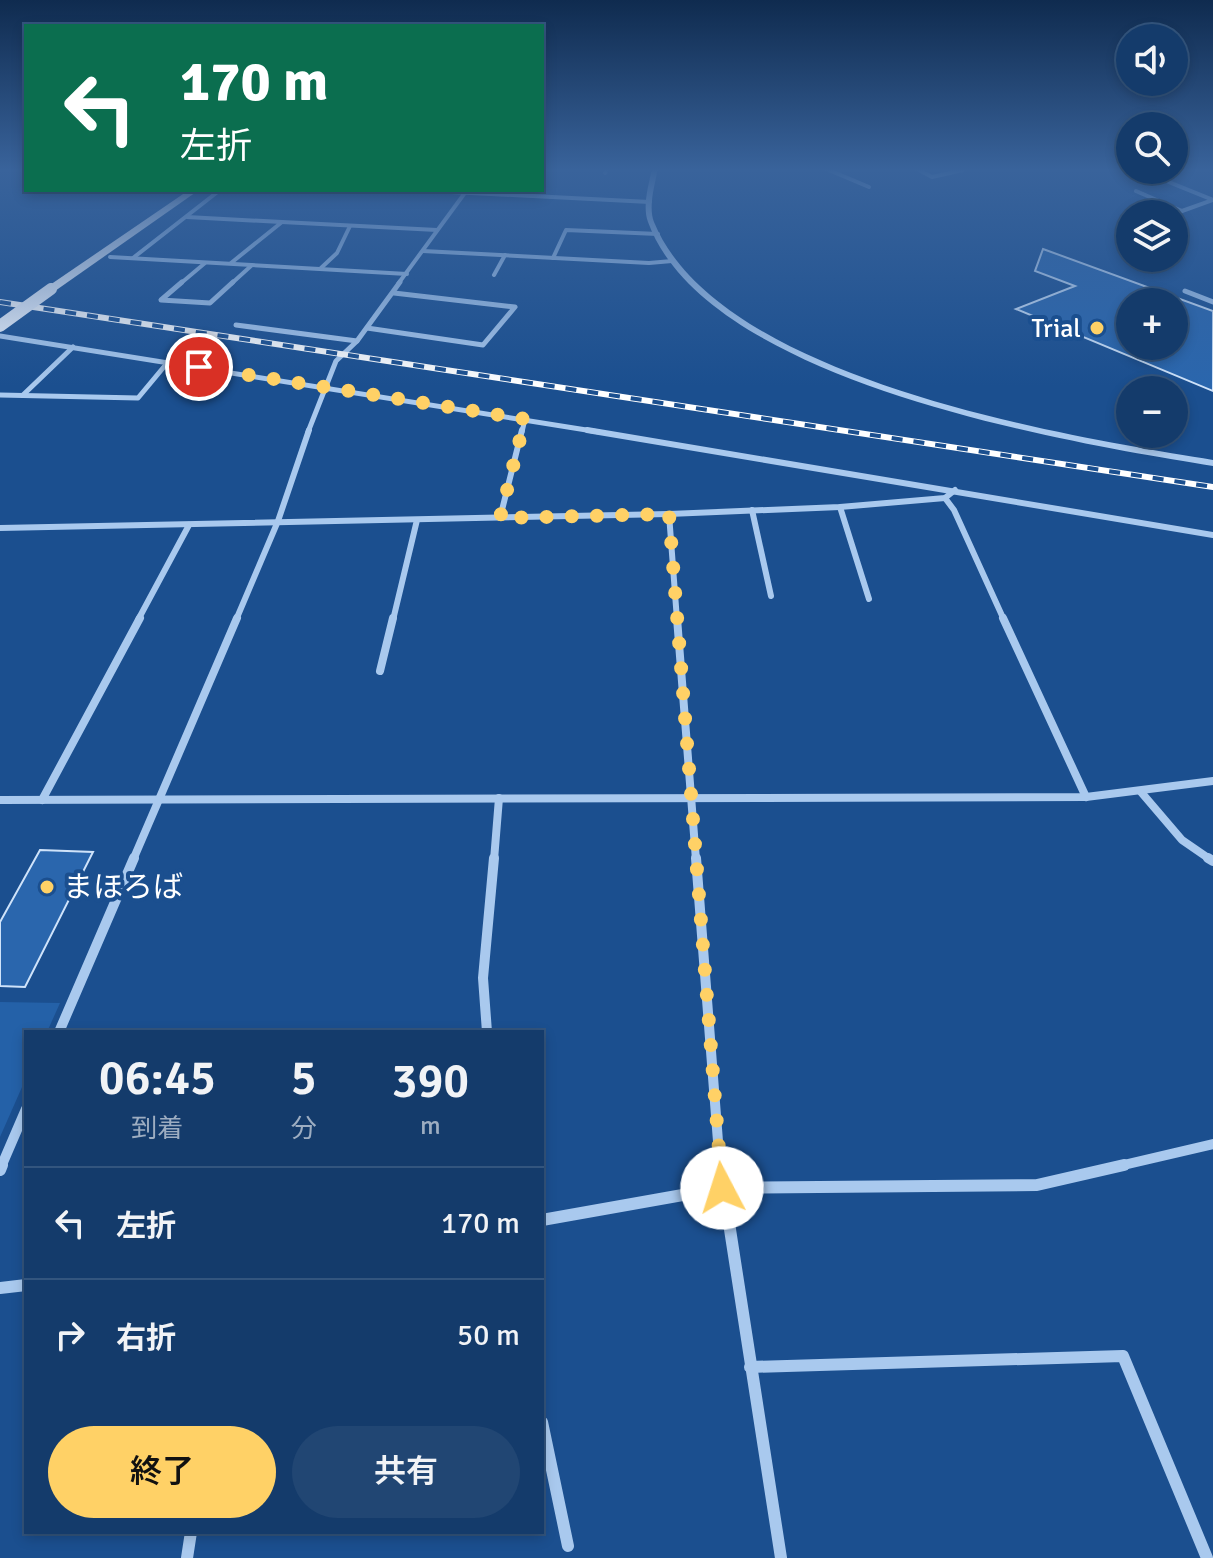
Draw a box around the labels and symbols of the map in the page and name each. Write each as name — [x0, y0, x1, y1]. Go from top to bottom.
place label: Trial — [1032, 313, 1081, 345]
marker: Trial — [1088, 319, 1106, 337]
pin — [165, 333, 233, 401]
place label: まほろば — [63, 869, 183, 906]
marker: まほろば — [38, 878, 56, 896]
position arrow — [680, 1146, 764, 1230]

